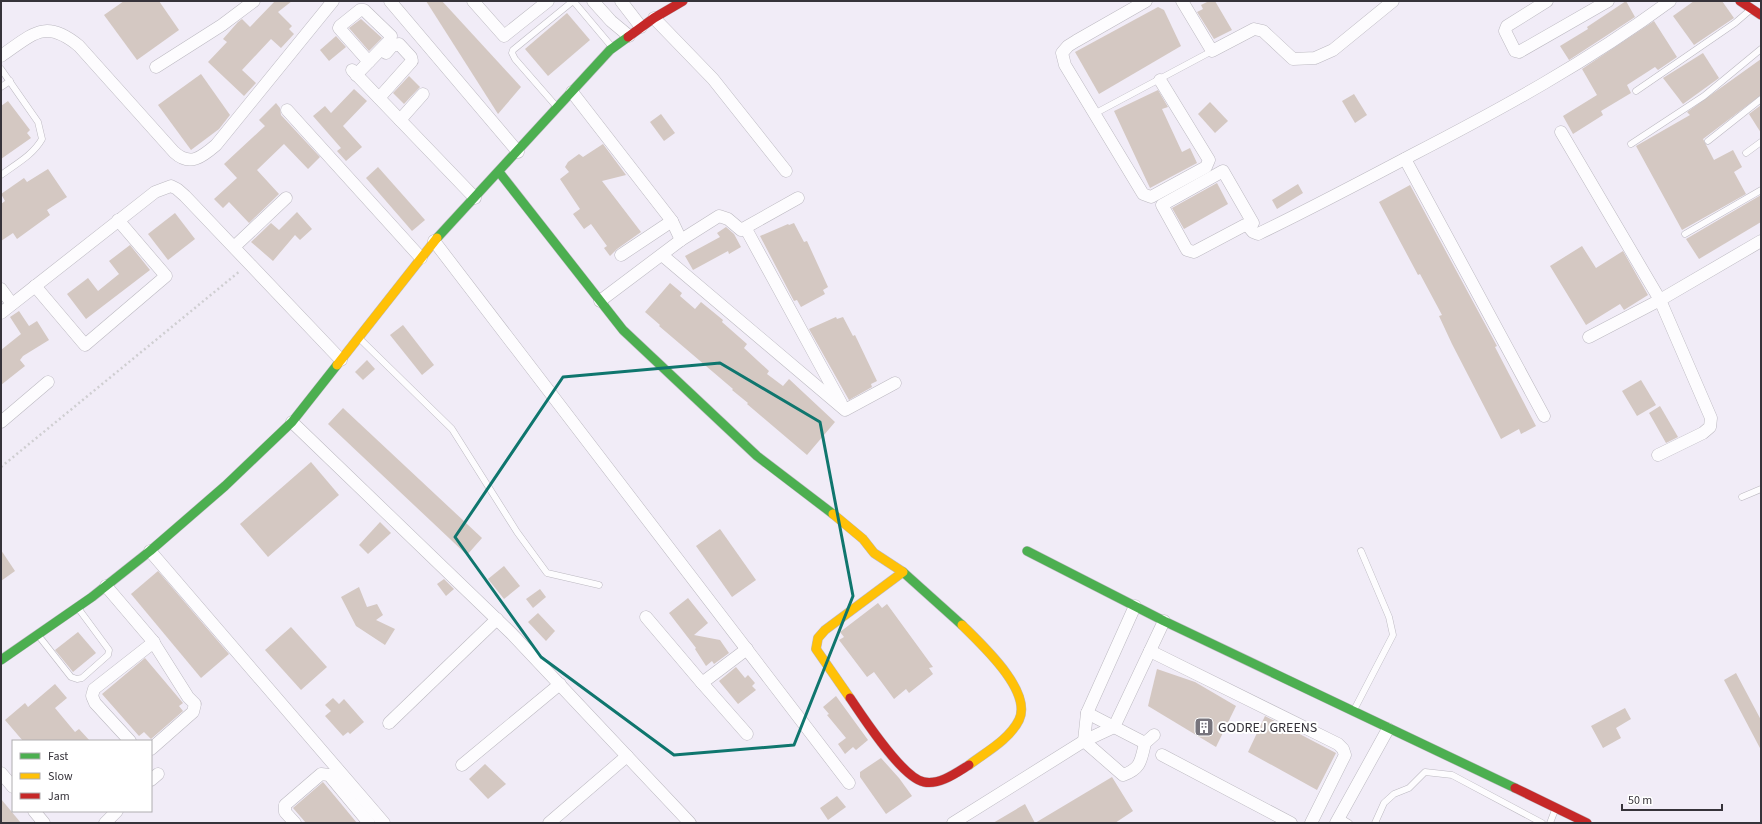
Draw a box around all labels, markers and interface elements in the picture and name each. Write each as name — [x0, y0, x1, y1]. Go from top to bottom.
building icon: GODREJ GREENS — [1193, 716, 1215, 738]
place label: GODREJ GREENS — [1218, 718, 1317, 738]
legend — [12, 740, 152, 812]
text: Fast — [48, 748, 68, 765]
text: Slow — [48, 768, 73, 785]
scale bar — [1622, 786, 1722, 812]
text: Jam — [48, 788, 70, 805]
text: 50 m — [1628, 792, 1652, 809]

